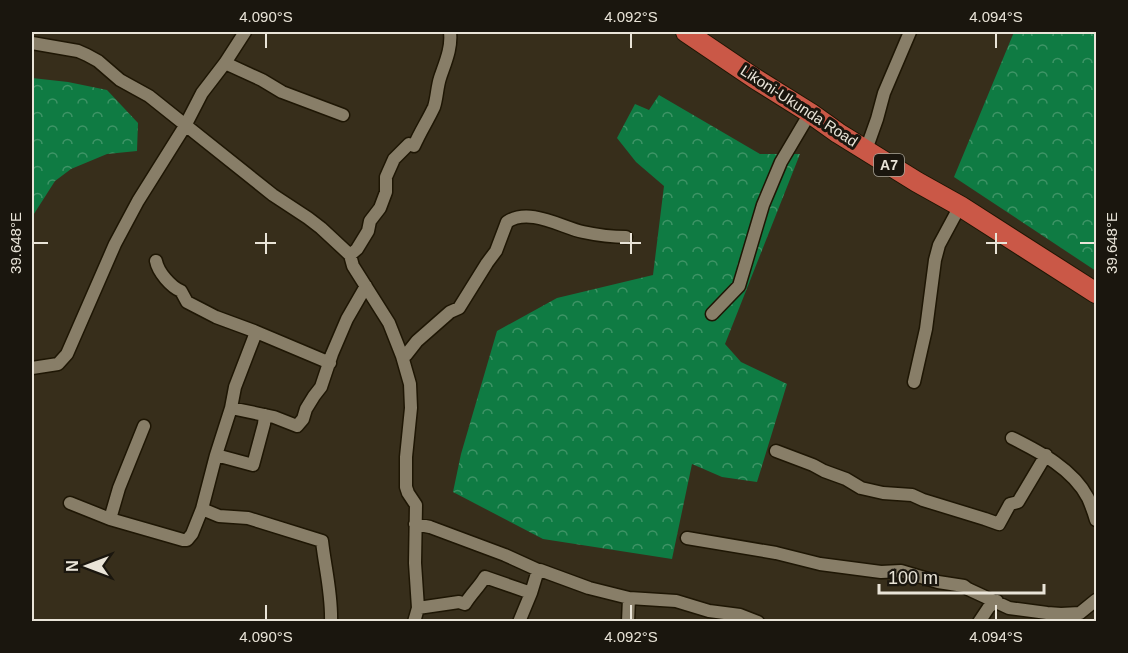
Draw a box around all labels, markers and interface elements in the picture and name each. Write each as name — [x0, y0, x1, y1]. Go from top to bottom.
text: 4.090°S — [239, 8, 293, 25]
text: 4.092°S — [604, 8, 658, 25]
text: 4.094°S — [969, 8, 1023, 25]
street label: Likoni-Ukunda Road — [738, 61, 861, 150]
road number: A7 — [874, 154, 904, 176]
text: 39.648°E — [7, 212, 24, 274]
text: 39.648°E — [1103, 212, 1120, 274]
north arrow — [57, 536, 117, 596]
scale bar — [879, 557, 1044, 595]
text: N — [64, 560, 81, 572]
text: 100 m — [888, 568, 938, 588]
text: 4.090°S — [239, 628, 293, 645]
text: 4.092°S — [604, 628, 658, 645]
text: 4.094°S — [969, 628, 1023, 645]

